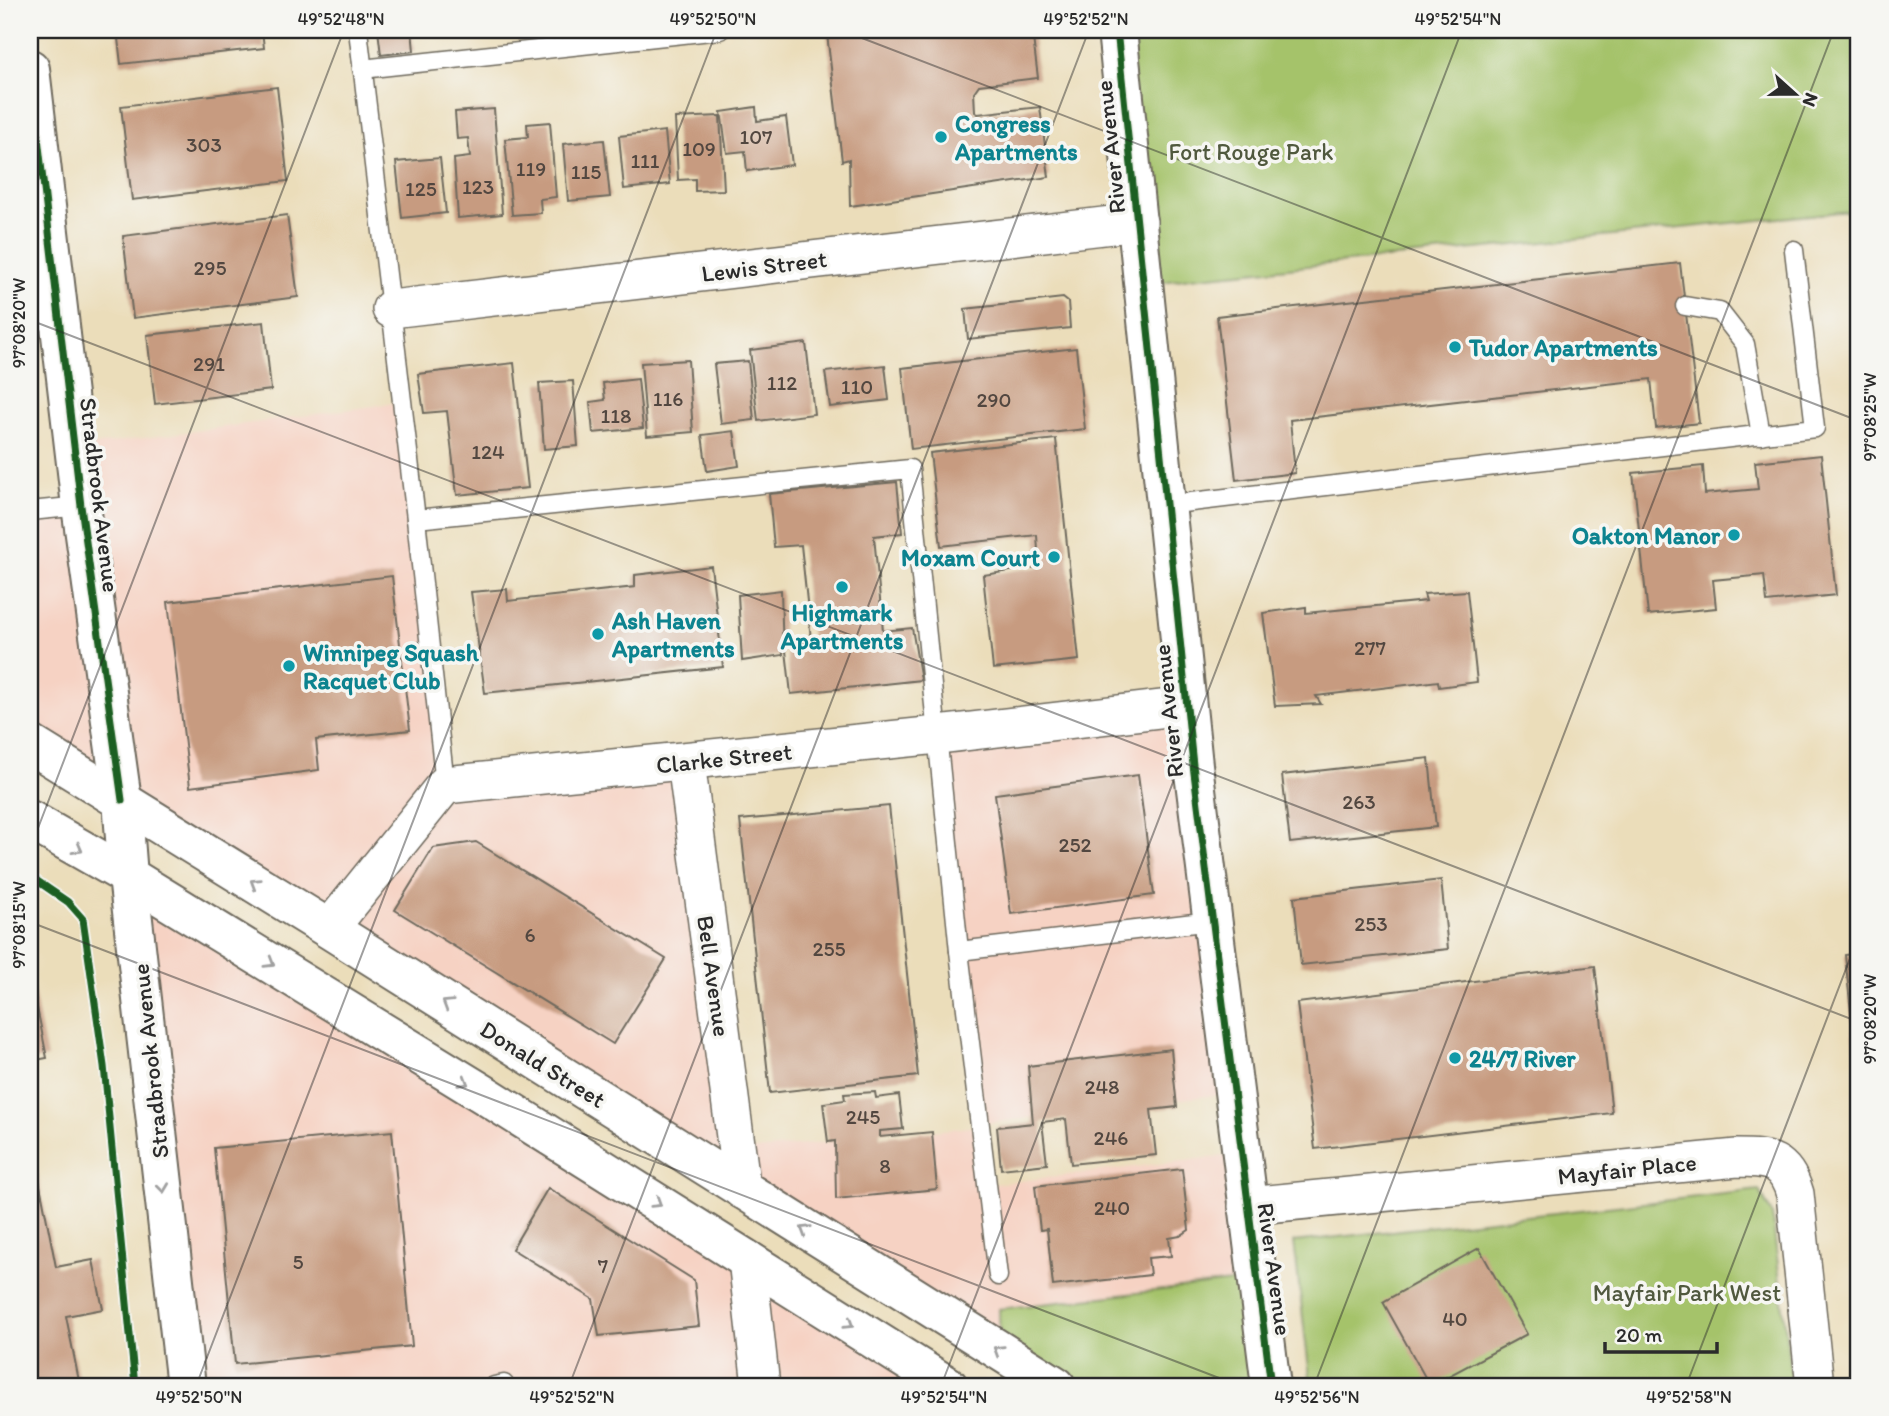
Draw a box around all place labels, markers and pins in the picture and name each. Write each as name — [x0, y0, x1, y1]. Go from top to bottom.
place label: Congress Apartments — [954, 109, 1078, 167]
marker: Congress Apartments — [933, 129, 949, 145]
place label: Tudor Apartments — [1468, 333, 1658, 363]
marker: Tudor Apartments — [1447, 339, 1463, 355]
place label: Oakton Manor — [1572, 521, 1721, 550]
marker: Oakton Manor — [1726, 527, 1742, 543]
place label: Moxam Court — [901, 543, 1040, 572]
marker: Moxam Court — [1046, 549, 1062, 565]
marker: Highmark Apartments — [834, 579, 850, 595]
place label: Highmark Apartments — [780, 598, 904, 656]
place label: Ash Haven Apartments — [611, 606, 735, 664]
marker: Ash Haven Apartments — [590, 626, 606, 642]
place label: Winnipeg Squash Racquet Club — [303, 638, 480, 696]
marker: Winnipeg Squash Racquet Club — [281, 658, 297, 674]
place label: 24/7 River — [1469, 1044, 1577, 1073]
marker: 24/7 River — [1447, 1050, 1463, 1066]

